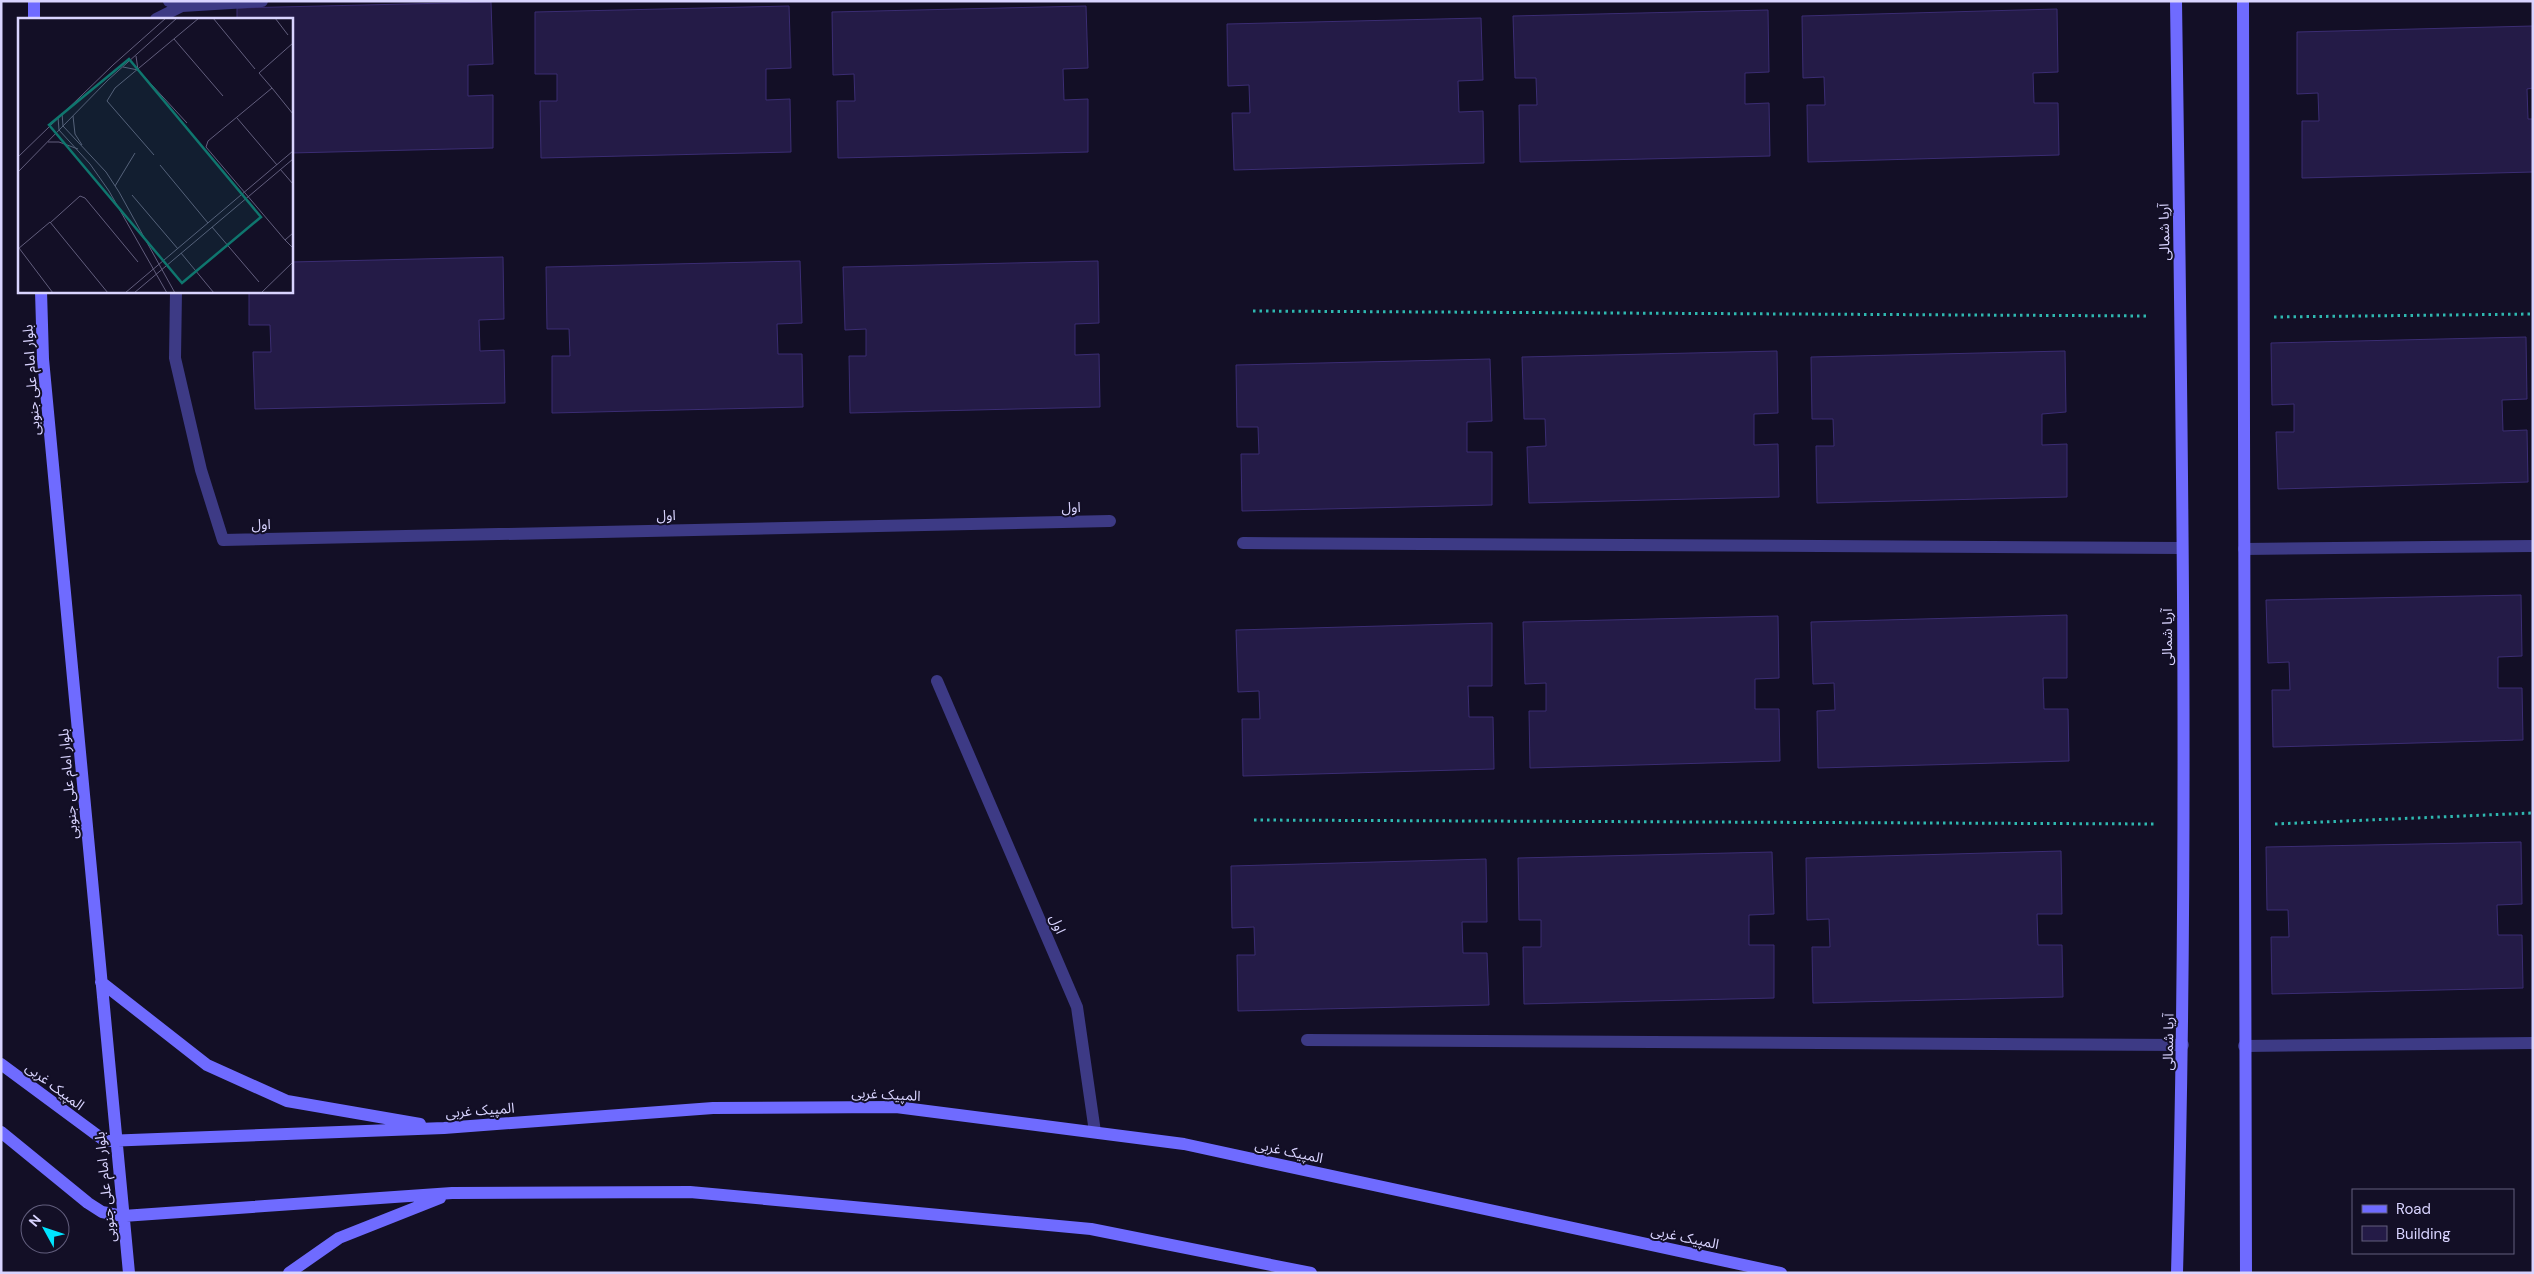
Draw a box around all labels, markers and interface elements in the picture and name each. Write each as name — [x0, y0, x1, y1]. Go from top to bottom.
inset map — [18, 18, 292, 292]
street label: آریا شمالی — [2154, 202, 2173, 261]
street label: بلوار امام علی جنوبی — [18, 324, 46, 436]
street label: اول — [1061, 498, 1081, 516]
street label: اول — [656, 506, 676, 524]
street label: اول — [251, 515, 271, 533]
street label: آریا شمالی — [2158, 608, 2176, 666]
street label: بلوار امام علی جنوبی — [54, 728, 84, 840]
street label: اول — [1046, 912, 1070, 936]
street label: آریا شمالی — [2159, 1012, 2178, 1071]
street label: المپیک غربی — [21, 1058, 88, 1115]
street label: المپیک غربی — [851, 1083, 921, 1106]
street label: المپیک غربی — [445, 1099, 515, 1122]
street label: بلوار امام علی جنوبی — [90, 1130, 122, 1243]
street label: المپیک غربی — [1253, 1135, 1325, 1168]
legend — [2352, 1189, 2514, 1254]
text: Road — [2396, 1199, 2431, 1219]
north arrow — [20, 1204, 70, 1254]
text: N — [25, 1211, 45, 1230]
street label: المپیک غربی — [1649, 1221, 1721, 1254]
text: Building — [2396, 1224, 2451, 1244]

